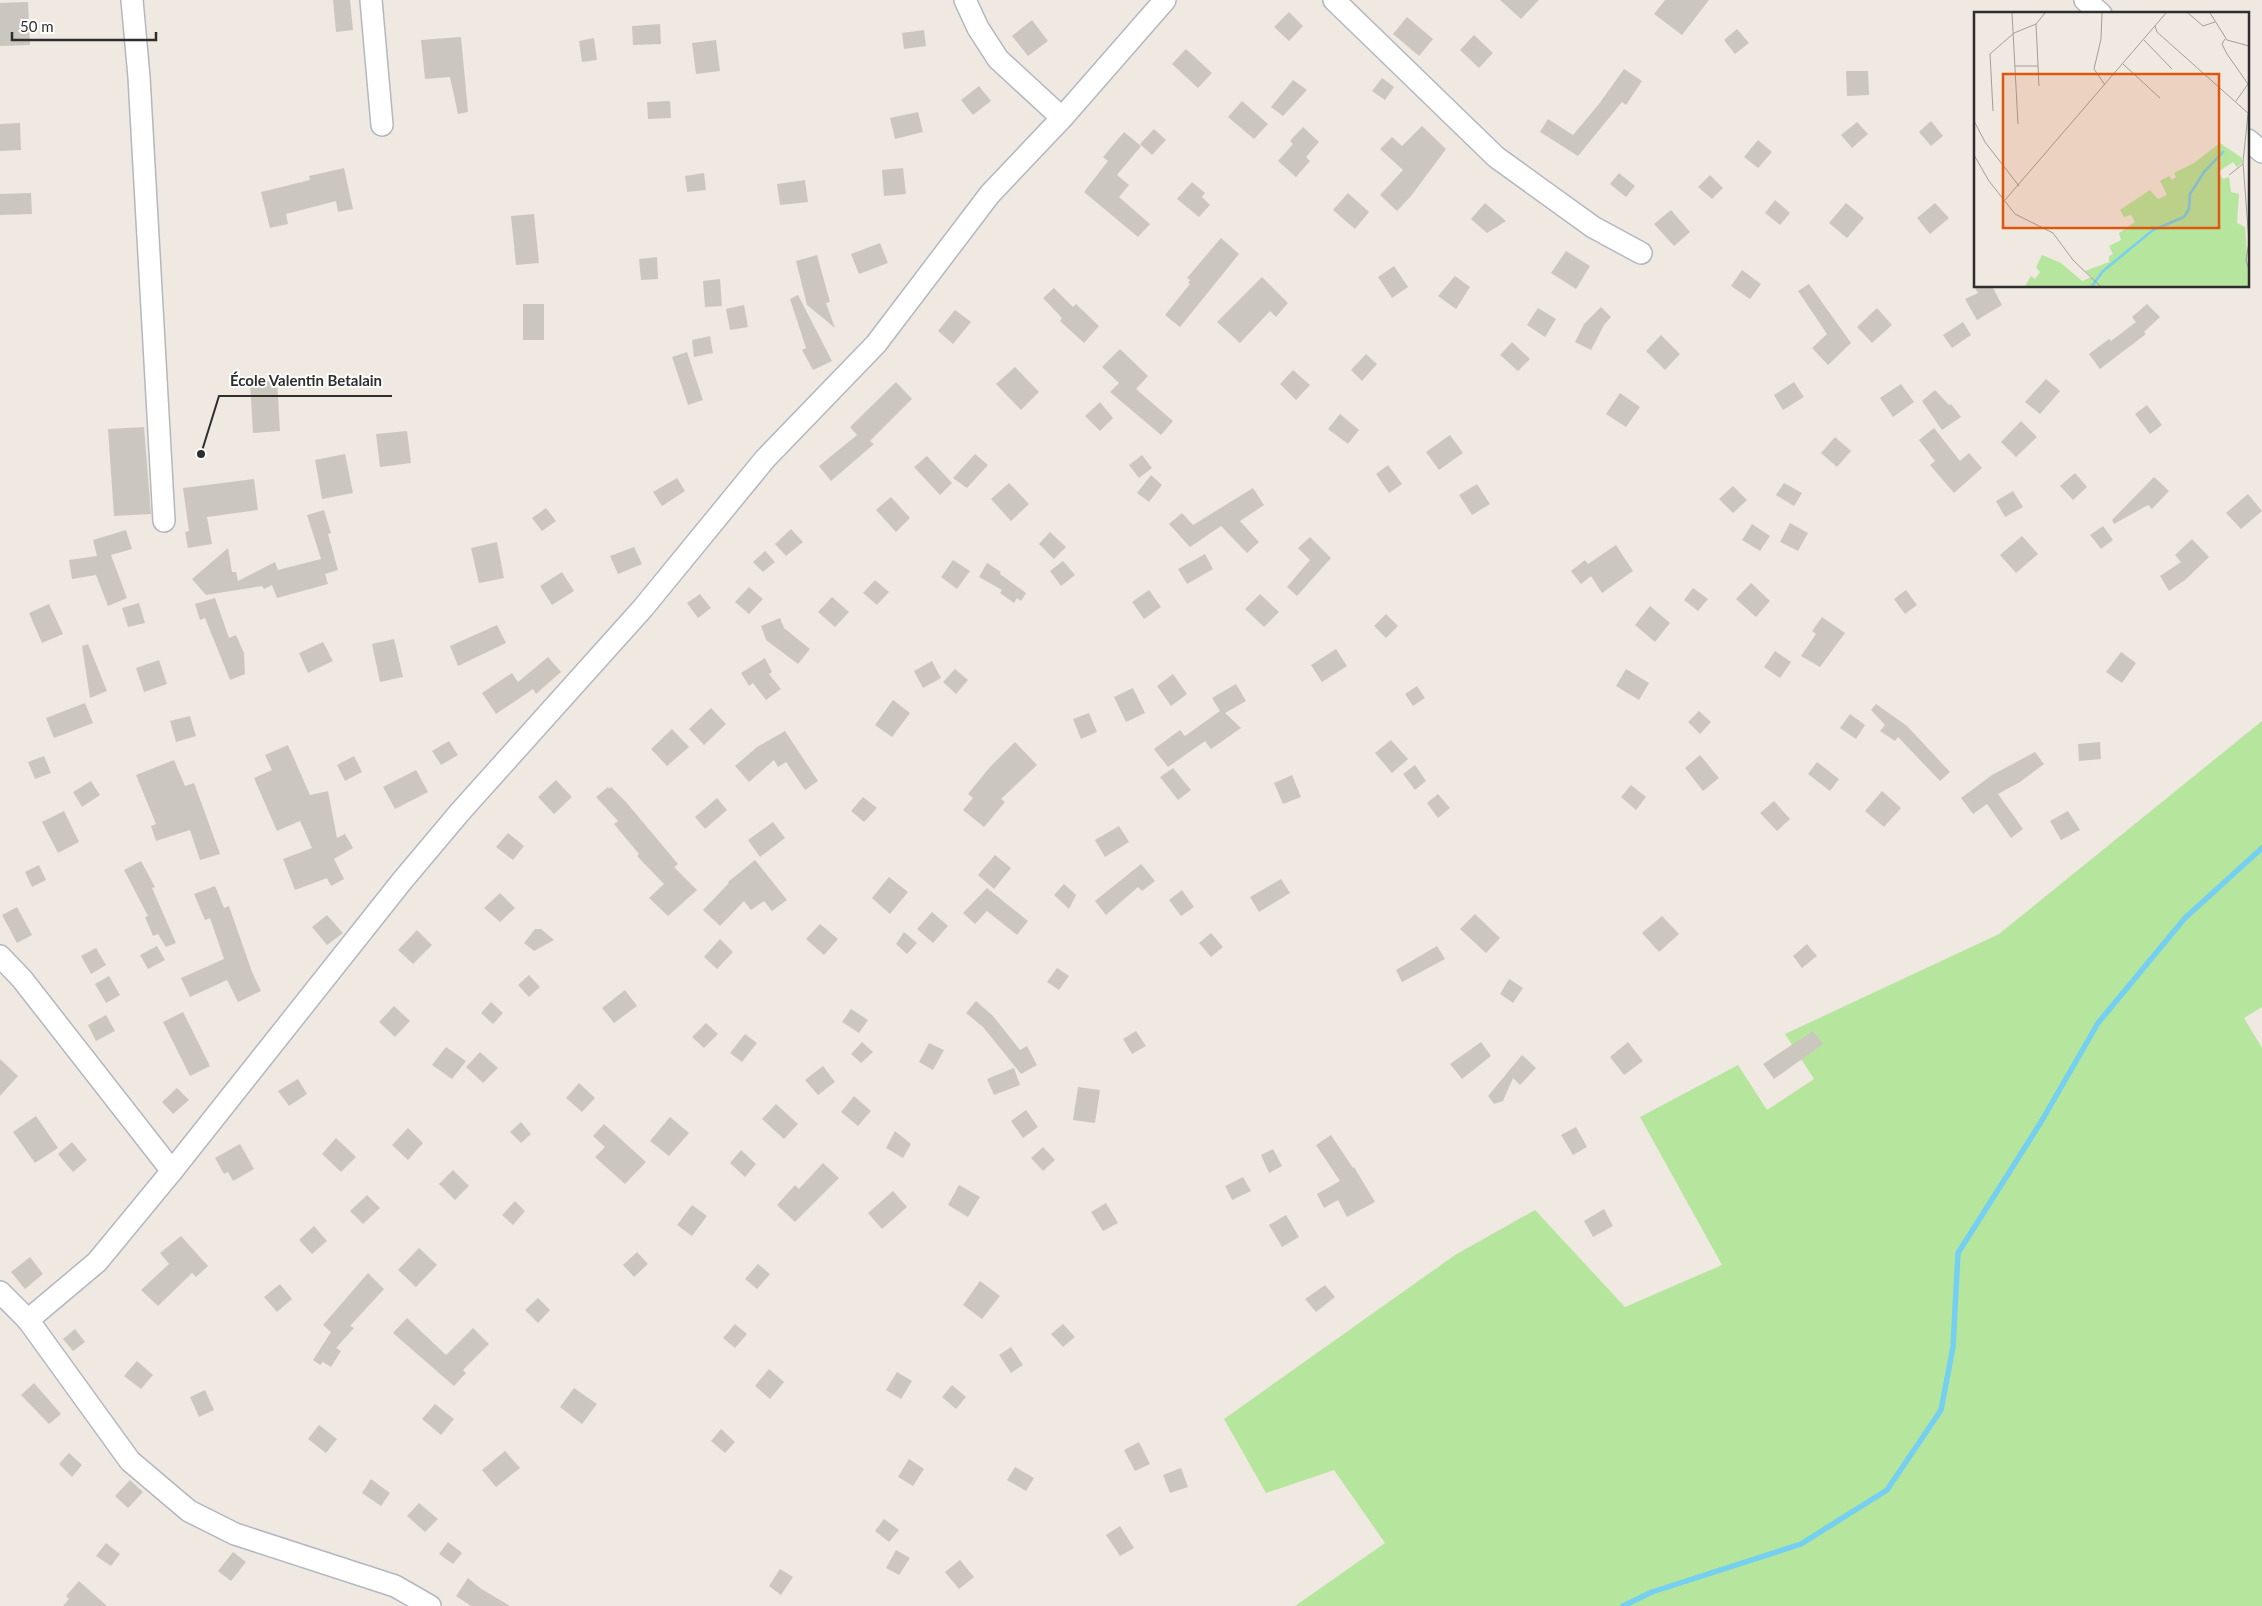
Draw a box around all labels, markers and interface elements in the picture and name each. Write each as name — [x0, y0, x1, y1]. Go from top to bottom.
scale bar — [12, 10, 156, 42]
inset map — [1974, 12, 2250, 288]
text: 50 m — [20, 17, 54, 35]
callout: École Valentin Betalain — [219, 366, 392, 396]
text: École Valentin Betalain — [230, 371, 382, 389]

